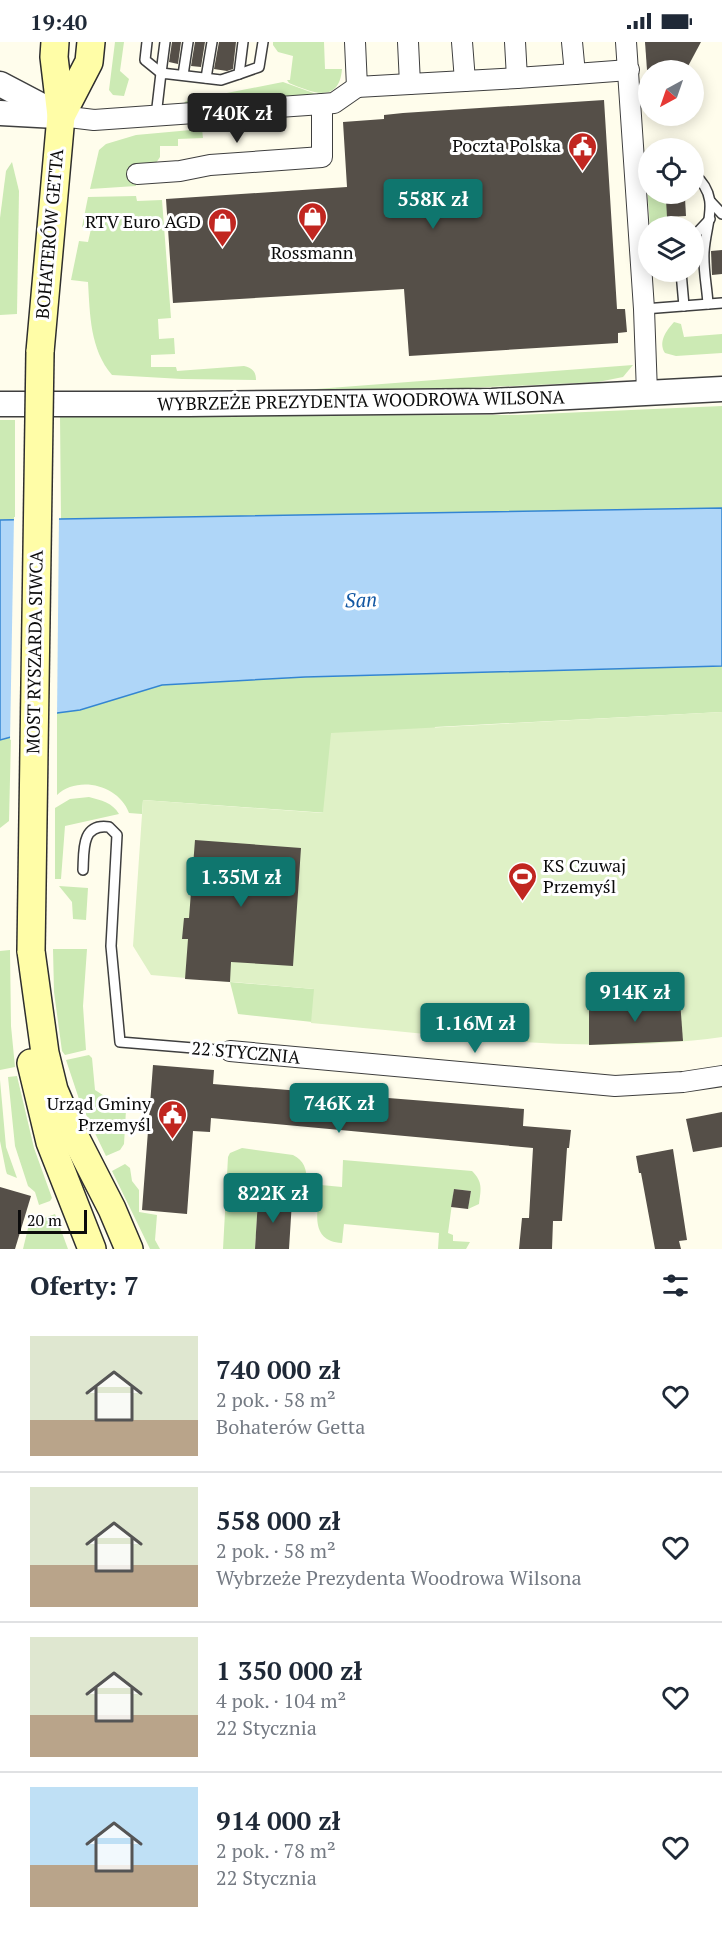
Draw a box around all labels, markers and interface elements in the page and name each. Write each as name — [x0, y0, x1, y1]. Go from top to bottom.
text: 19:40 — [30, 7, 87, 36]
north arrow — [638, 60, 704, 126]
map controls — [638, 60, 704, 282]
pin: 740K zł — [182, 93, 292, 144]
text: 740K zł — [202, 99, 272, 126]
public building icon: Poczta Polska — [566, 130, 598, 172]
place label: Poczta Polska — [452, 133, 561, 157]
button: locate — [638, 138, 704, 204]
street label: BOHATERÓW GETTA — [30, 147, 68, 320]
pin: 558K zł — [378, 179, 488, 230]
text: 558K zł — [398, 185, 468, 212]
shop icon: Rossmann — [296, 200, 328, 242]
shop icon: RTV Euro AGD — [206, 206, 238, 248]
place label: RTV Euro AGD — [85, 209, 201, 233]
button: layers — [638, 216, 704, 282]
place label: Rossmann — [271, 240, 354, 264]
street label: WYBRZEŻE PREZYDENTA WOODROWA WILSONA — [157, 384, 566, 416]
street label: MOST RYSZARDA SIWCA — [20, 549, 48, 754]
water label: San — [344, 585, 378, 614]
place label: KS Czuwaj Przemyśl — [543, 853, 626, 898]
pin: 1.35M zł — [179, 857, 303, 908]
sports icon: KS Czuwaj Przemyśl — [506, 860, 538, 902]
text: 1.35M zł — [200, 863, 282, 890]
pin: 914K zł — [580, 972, 690, 1023]
text: 914K zł — [600, 978, 670, 1005]
pin: 1.16M zł — [413, 1003, 537, 1054]
text: 1.16M zł — [434, 1009, 516, 1036]
street label: 22 STYCZNIA — [191, 1035, 302, 1069]
pin: 746K zł — [284, 1083, 394, 1134]
text: 746K zł — [304, 1089, 374, 1116]
place label: Urząd Gminy Przemyśl — [47, 1091, 152, 1136]
public building icon: Urząd Gminy Przemyśl — [156, 1098, 188, 1140]
pin: 822K zł — [218, 1173, 328, 1224]
text: 822K zł — [238, 1179, 308, 1206]
scale bar — [18, 1207, 87, 1234]
text: 20 m — [27, 1209, 62, 1231]
text: Oferty: 7 — [30, 1268, 139, 1302]
icon: filters — [659, 1269, 692, 1302]
text: 740 000 zł — [216, 1352, 341, 1386]
icon: home — [78, 1360, 150, 1432]
icon: heart — [659, 1380, 692, 1413]
text: 2 pok. · 58 m² — [216, 1386, 336, 1413]
text: Bohaterów Getta — [216, 1413, 365, 1440]
text: 558 000 zł — [216, 1503, 341, 1537]
icon: home — [78, 1511, 150, 1583]
icon: heart — [659, 1531, 692, 1564]
text: 2 pok. · 58 m² — [216, 1537, 336, 1564]
text: Wybrzeże Prezydenta Woodrowa Wilsona — [216, 1564, 582, 1591]
text: 1 350 000 zł — [216, 1653, 362, 1687]
icon: home — [78, 1661, 150, 1733]
icon: heart — [659, 1681, 692, 1714]
text: 4 pok. · 104 m² — [216, 1687, 346, 1714]
text: 22 Stycznia — [216, 1714, 317, 1741]
text: 914 000 zł — [216, 1803, 341, 1837]
icon: home — [78, 1811, 150, 1883]
icon: heart — [659, 1831, 692, 1864]
text: 2 pok. · 78 m² — [216, 1837, 336, 1864]
text: 22 Stycznia — [216, 1864, 317, 1891]

